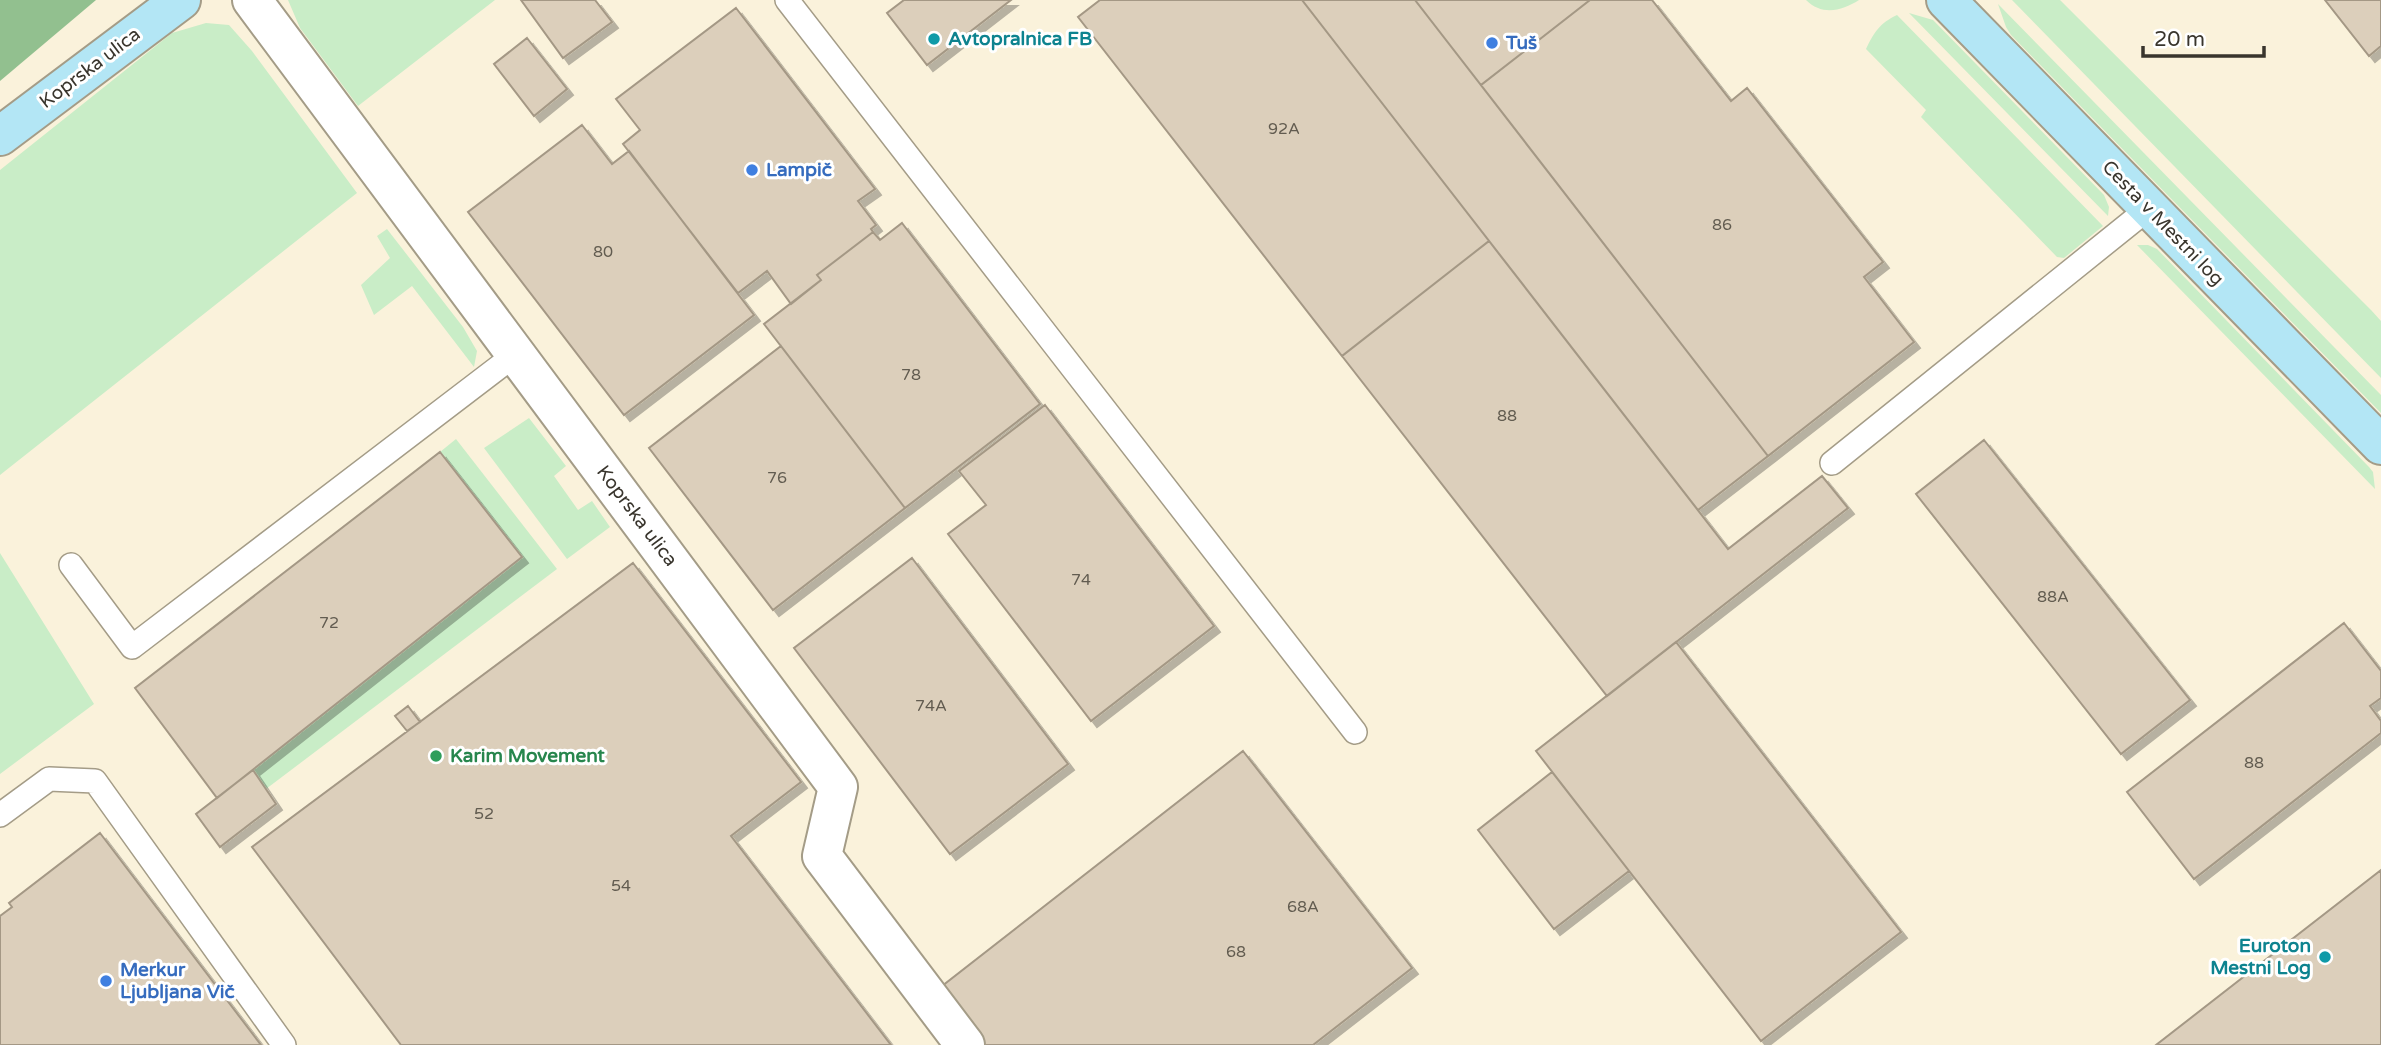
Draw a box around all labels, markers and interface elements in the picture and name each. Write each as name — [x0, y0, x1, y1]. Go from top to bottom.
scale bar — [2143, 14, 2264, 58]
street label: Koprska ulica — [35, 23, 145, 113]
text: 20 m — [2154, 27, 2205, 52]
place label: Avtopralnica FB — [948, 28, 1092, 51]
marker: Avtopralnica FB — [926, 31, 942, 47]
place label: Tuš — [1505, 32, 1537, 54]
marker: Tuš — [1484, 35, 1500, 51]
house number: 92A — [1268, 119, 1300, 139]
street label: Cesta v Mestni log — [2098, 156, 2228, 290]
place label: Lampič — [766, 159, 832, 182]
marker: Lampič — [744, 162, 760, 178]
house number: 86 — [1712, 215, 1732, 235]
house number: 80 — [593, 242, 613, 262]
house number: 78 — [901, 365, 921, 385]
house number: 88 — [1497, 406, 1517, 426]
street label: Koprska ulica — [592, 461, 682, 571]
house number: 76 — [767, 468, 787, 488]
house number: 74 — [1071, 570, 1091, 590]
house number: 88A — [2037, 587, 2069, 607]
house number: 72 — [319, 613, 339, 633]
house number: 74A — [915, 696, 947, 716]
place label: Karim Movement — [450, 745, 606, 767]
marker: Karim Movement — [428, 748, 444, 764]
house number: 88 — [2244, 753, 2264, 773]
house number: 52 — [474, 804, 494, 824]
house number: 54 — [611, 876, 631, 896]
house number: 68A — [1287, 897, 1319, 917]
place label: Euroton Mestni Log — [2210, 935, 2311, 980]
house number: 68 — [1226, 942, 1246, 962]
marker: Euroton Mestni Log — [2317, 949, 2333, 965]
place label: Merkur Ljubljana Vič — [120, 959, 235, 1004]
marker: Merkur Ljubljana Vič — [98, 973, 114, 989]

